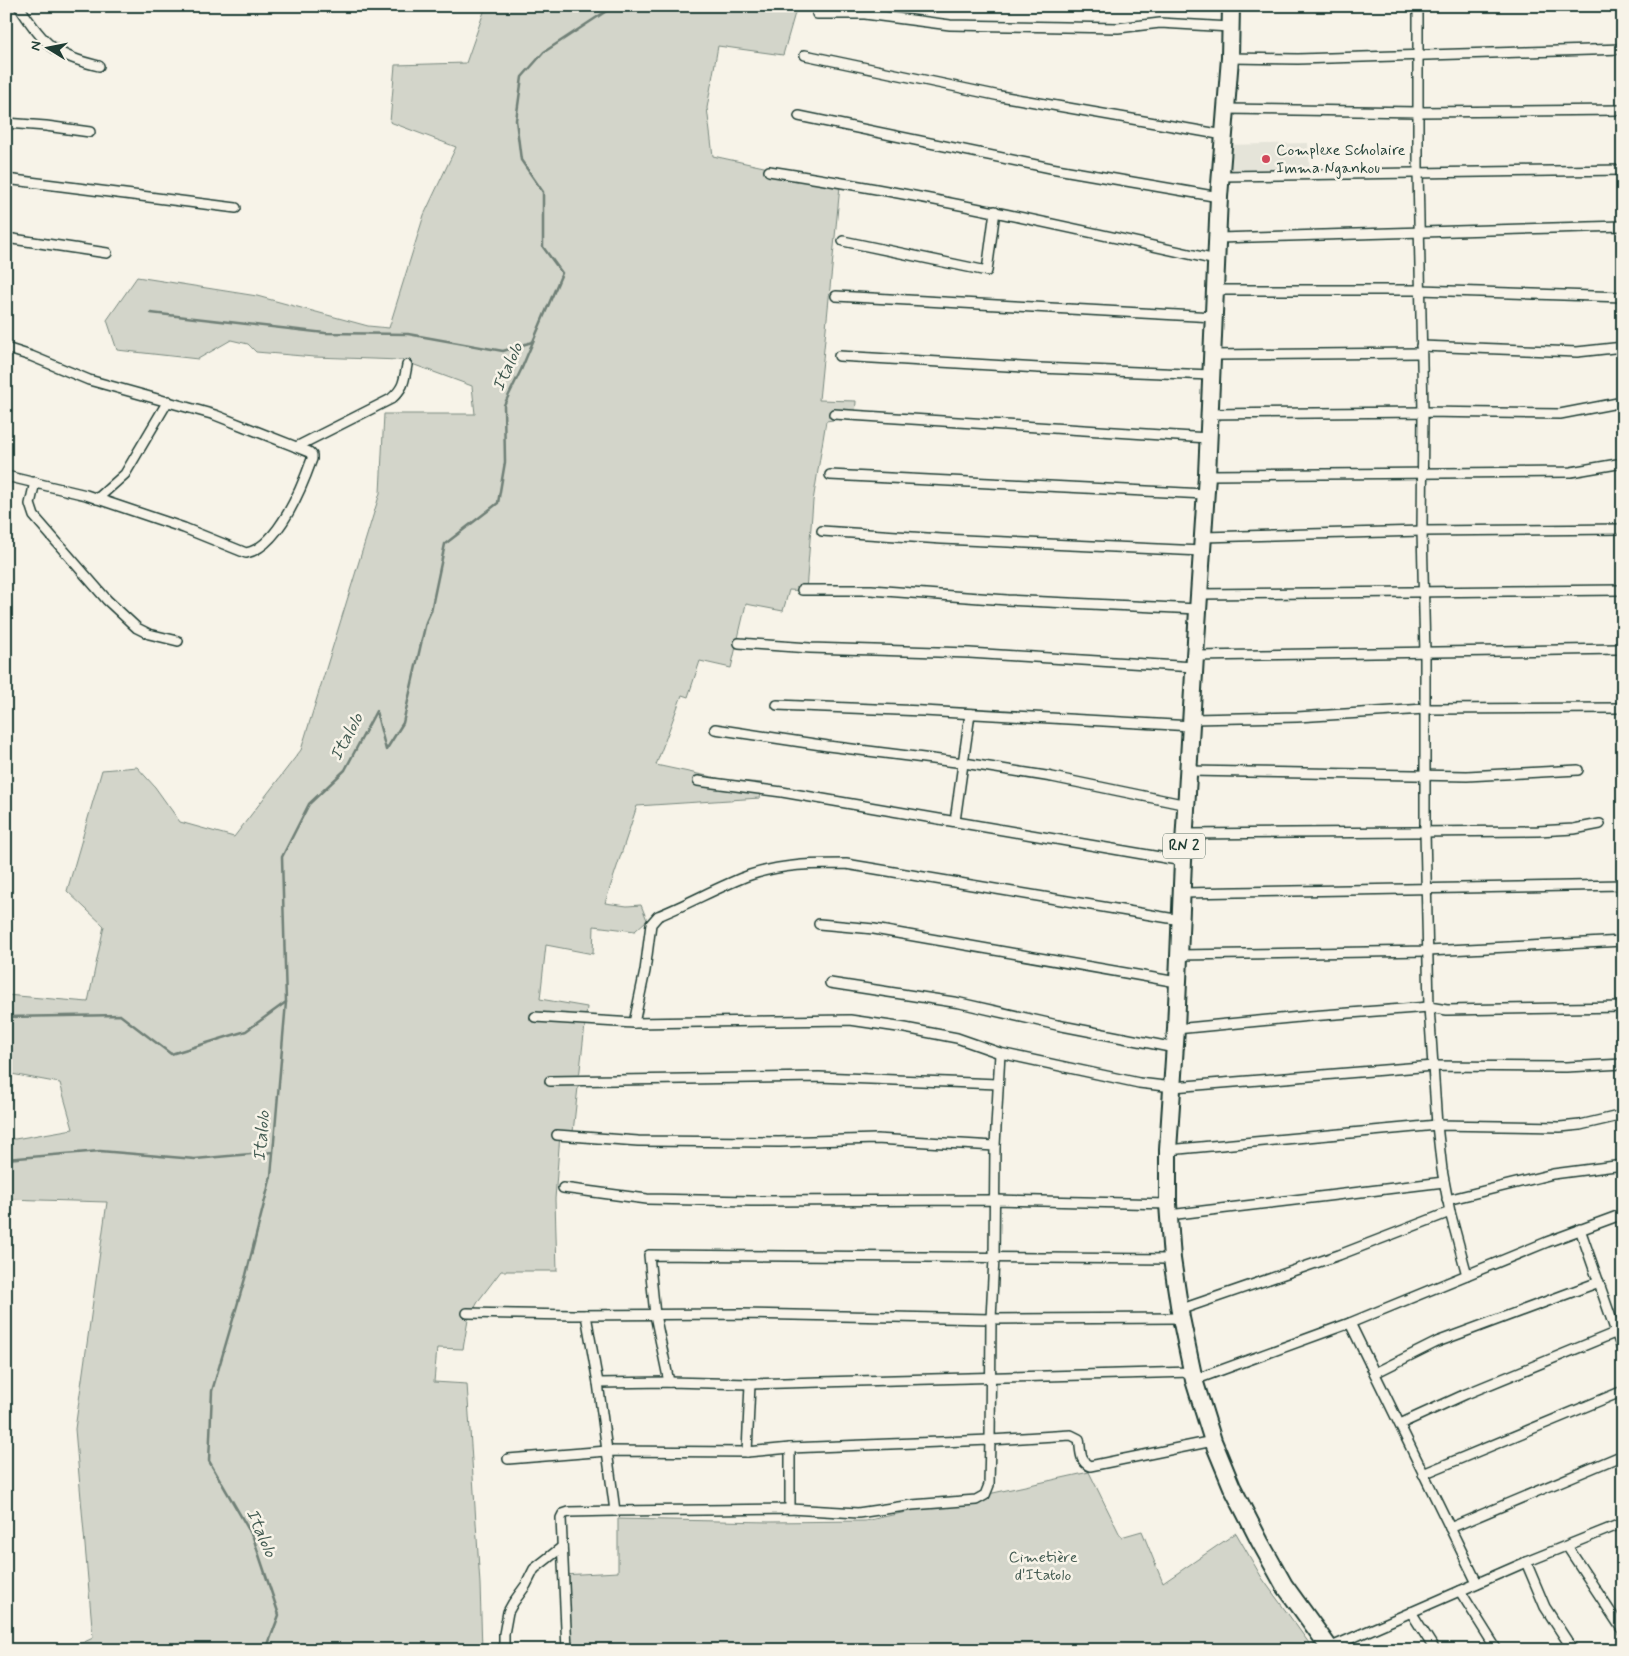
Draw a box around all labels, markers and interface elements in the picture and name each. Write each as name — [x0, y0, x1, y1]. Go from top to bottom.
north arrow — [22, 22, 72, 72]
text: N — [27, 40, 46, 52]
place label: Complexe Scholaire Imma Ngankou — [1276, 140, 1406, 179]
marker: Complexe Scholaire Imma Ngankou — [1260, 153, 1272, 165]
water label: Italolo — [487, 338, 530, 395]
water label: Italolo — [325, 708, 370, 765]
road number: RN 2 — [1163, 834, 1205, 858]
water label: Italolo — [248, 1108, 276, 1162]
water label: Italolo — [240, 1505, 283, 1562]
park label: Cimetière d'Itatolo — [1008, 1547, 1078, 1586]

